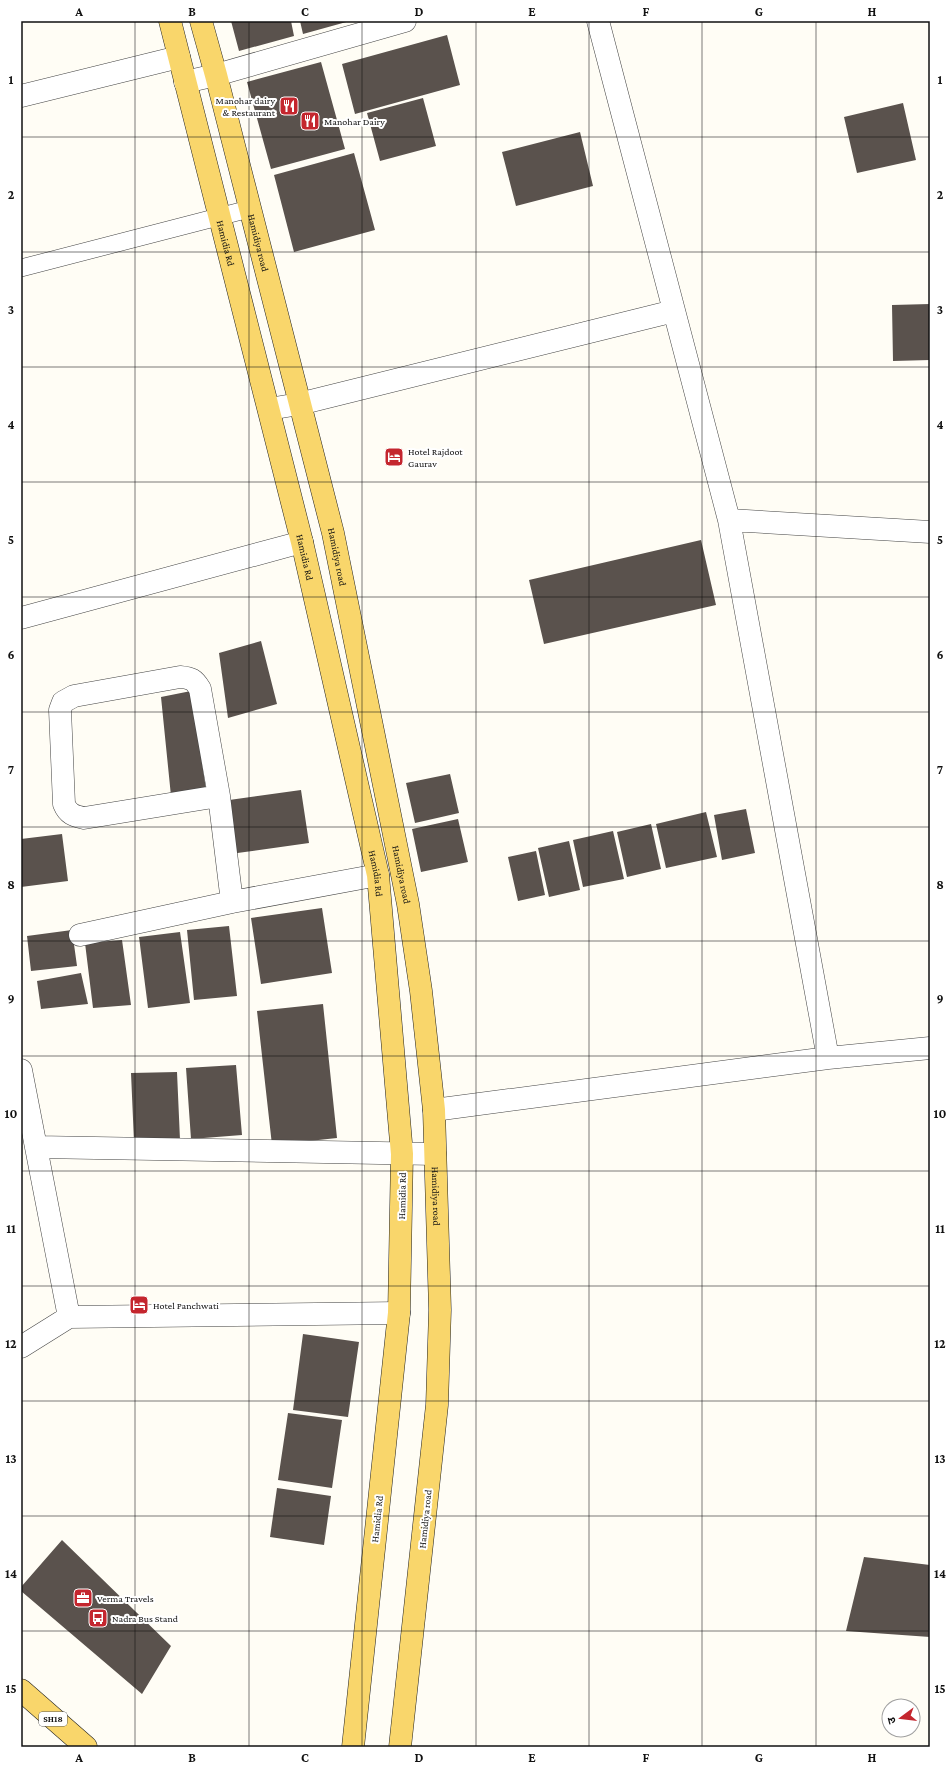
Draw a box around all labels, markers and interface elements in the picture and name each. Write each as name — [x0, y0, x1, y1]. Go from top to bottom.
text: A — [74, 4, 83, 19]
text: B — [188, 4, 196, 19]
text: C — [301, 4, 309, 19]
text: D — [415, 4, 424, 19]
text: E — [528, 4, 536, 19]
text: F — [643, 4, 650, 19]
text: G — [755, 4, 763, 19]
text: H — [868, 4, 877, 19]
text: 1 — [9, 72, 14, 87]
text: 1 — [938, 72, 943, 87]
place label: Manohar dairy & Restaurant — [216, 95, 276, 118]
restaurant icon: Manohar dairy & Restaurant — [278, 95, 300, 117]
restaurant icon: Manohar Dairy — [299, 110, 321, 132]
place label: Manohar Dairy — [324, 116, 385, 127]
text: 2 — [8, 187, 15, 202]
text: 2 — [937, 187, 944, 202]
street label: Hamidiya road — [246, 213, 272, 273]
street label: Hamidia Rd — [215, 219, 238, 268]
text: 3 — [8, 302, 14, 317]
text: 3 — [937, 302, 943, 317]
text: 4 — [7, 417, 15, 432]
text: 4 — [936, 417, 944, 432]
hotel icon: Hotel Rajdoot Gaurav — [383, 446, 405, 468]
place label: Hotel Rajdoot Gaurav — [408, 446, 463, 469]
street label: Hamidiya road — [326, 527, 349, 588]
text: 5 — [8, 532, 14, 547]
text: 5 — [937, 532, 943, 547]
street label: Hamidia Rd — [295, 533, 316, 582]
text: 6 — [7, 647, 15, 662]
text: 6 — [936, 647, 944, 662]
text: 7 — [8, 762, 14, 777]
text: 7 — [937, 762, 943, 777]
street label: Hamidiya road — [391, 844, 413, 905]
street label: Hamidia Rd — [367, 849, 385, 898]
text: 8 — [7, 877, 15, 892]
text: 8 — [936, 877, 944, 892]
text: 9 — [7, 991, 15, 1006]
text: 9 — [936, 991, 944, 1006]
text: 10 — [5, 1106, 17, 1121]
text: 10 — [934, 1106, 946, 1121]
street label: Hamidiya road — [430, 1166, 443, 1226]
street label: Hamidia Rd — [396, 1172, 408, 1220]
text: 11 — [6, 1221, 16, 1236]
text: 11 — [935, 1221, 945, 1236]
hotel icon: Hotel Panchwati — [128, 1294, 150, 1316]
place label: Hotel Panchwati — [153, 1300, 219, 1311]
text: 12 — [5, 1336, 17, 1351]
text: 12 — [934, 1336, 946, 1351]
text: 13 — [5, 1451, 17, 1466]
text: 13 — [934, 1451, 946, 1466]
street label: Hamidiya road — [416, 1488, 434, 1549]
street label: Hamidia Rd — [369, 1494, 385, 1543]
text: 14 — [5, 1566, 17, 1581]
text: 14 — [934, 1566, 946, 1581]
office icon: Verma Travels — [72, 1587, 94, 1609]
place label: Verma Travels — [97, 1593, 154, 1604]
bus stop icon: Nadra Bus Stand — [87, 1607, 109, 1629]
place label: Nadra Bus Stand — [112, 1613, 179, 1624]
text: 15 — [5, 1681, 17, 1696]
text: 15 — [934, 1681, 946, 1696]
north arrow — [881, 1698, 921, 1738]
road number: SH18 — [39, 1712, 67, 1726]
text: उ — [885, 1715, 898, 1725]
text: A — [74, 1750, 83, 1765]
text: B — [188, 1750, 196, 1765]
text: C — [301, 1750, 309, 1765]
text: D — [415, 1750, 424, 1765]
text: E — [528, 1750, 536, 1765]
text: F — [643, 1750, 650, 1765]
text: G — [755, 1750, 763, 1765]
text: H — [868, 1750, 877, 1765]

